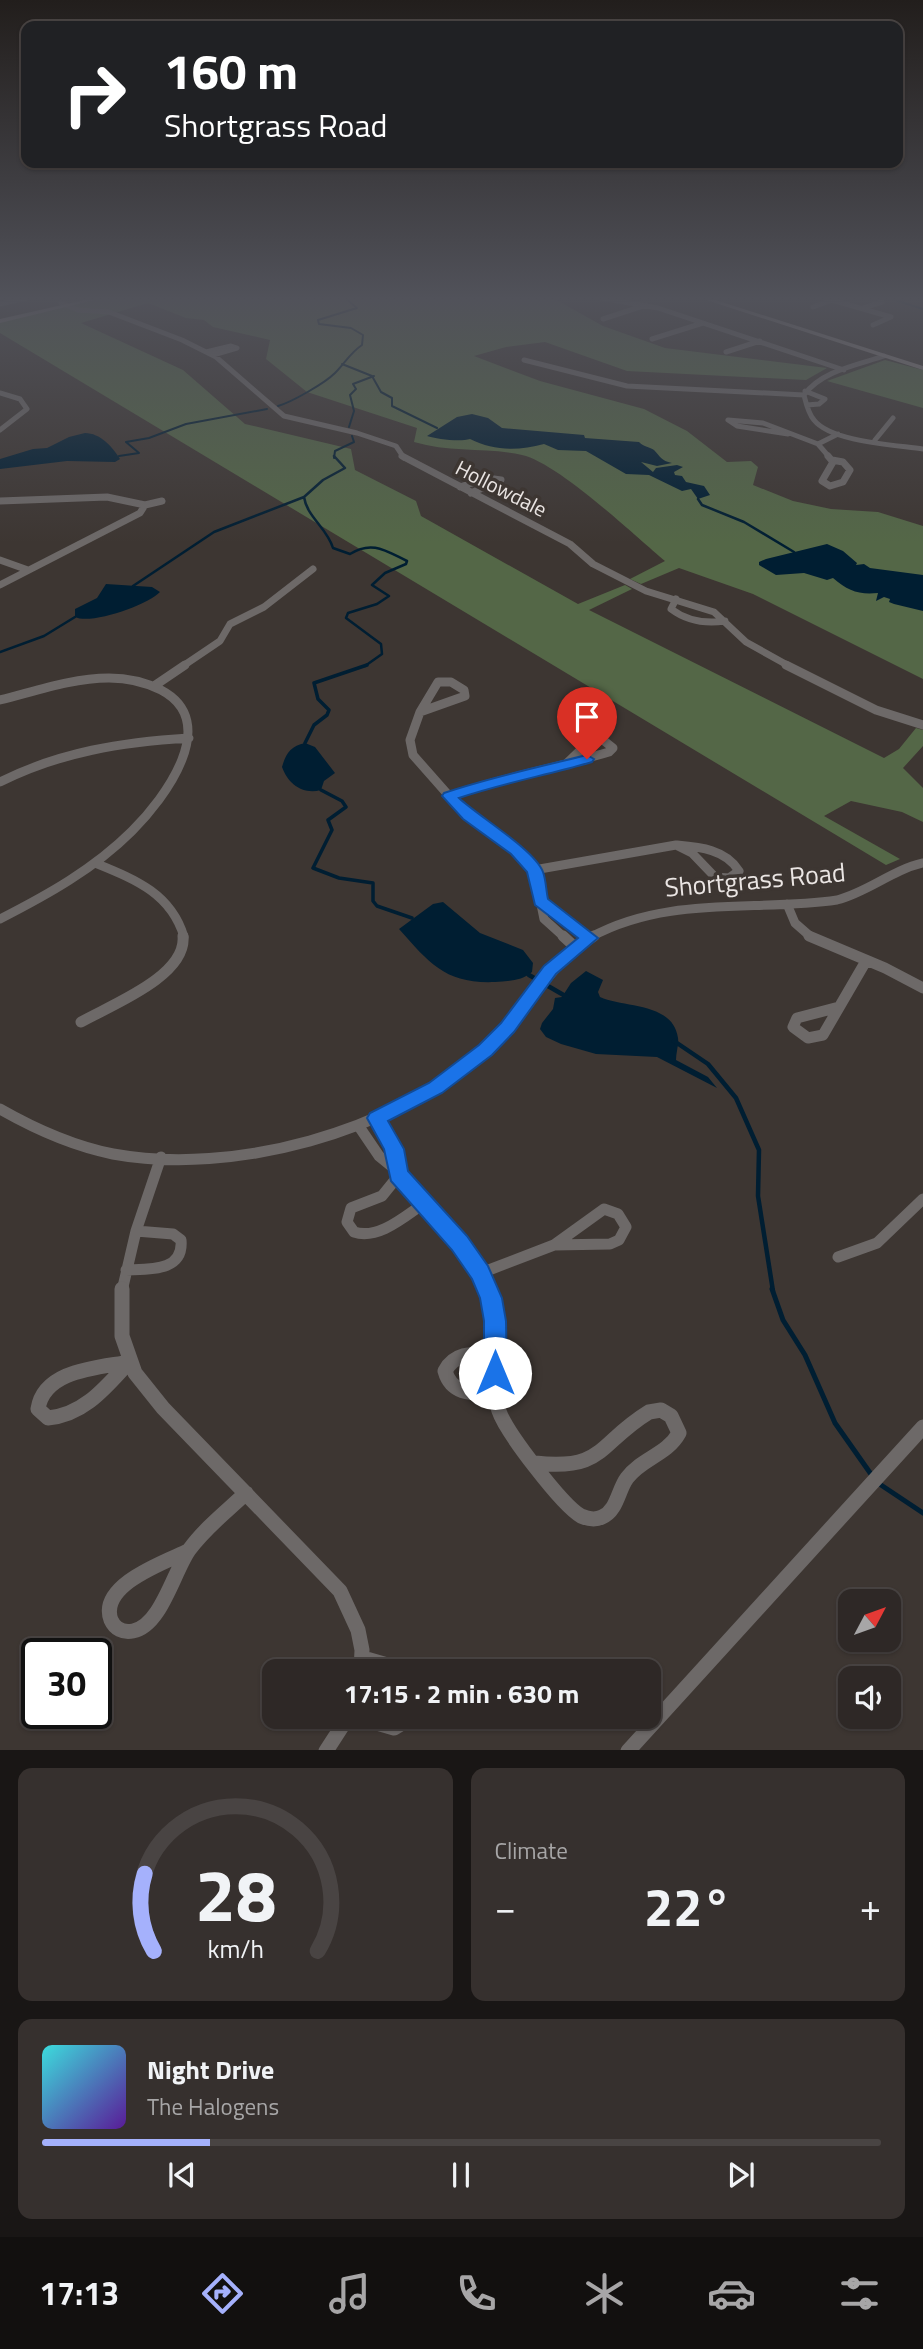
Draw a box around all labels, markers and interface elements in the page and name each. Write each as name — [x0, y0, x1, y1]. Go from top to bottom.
text: 160 m — [164, 33, 298, 108]
icon: right — [49, 49, 140, 140]
text: Shortgrass Road — [164, 101, 387, 149]
street label: Hollowdale — [450, 451, 553, 525]
pin — [557, 687, 617, 759]
icon: arrive — [568, 698, 606, 736]
street label: Shortgrass Road — [663, 852, 847, 907]
position arrow — [458, 1336, 532, 1410]
north arrow — [838, 1589, 901, 1652]
map controls — [838, 1589, 901, 1729]
speed limit sign: 30 — [21, 1638, 112, 1729]
button: sound — [838, 1666, 901, 1729]
text: 17:15 · 2 min · 630 m — [344, 1674, 579, 1713]
text: Climate — [495, 1833, 568, 1868]
text: 28 — [194, 1839, 276, 1949]
text: 22° — [644, 1867, 731, 1946]
text: − — [495, 1878, 516, 1936]
text: + — [860, 1878, 881, 1936]
text: km/h — [207, 1929, 264, 1967]
text: Night Drive — [147, 2050, 274, 2089]
text: The Halogens — [147, 2089, 279, 2124]
icon: previous — [163, 2156, 201, 2194]
icon: pause — [442, 2156, 480, 2194]
icon: next — [722, 2156, 760, 2194]
text: 17:13 — [39, 2269, 119, 2317]
icon: directions — [198, 2269, 247, 2318]
icon: music — [325, 2269, 374, 2318]
icon: phone — [452, 2269, 501, 2318]
icon: climate — [580, 2269, 629, 2318]
icon: car — [707, 2269, 756, 2318]
icon: filters — [835, 2269, 884, 2318]

